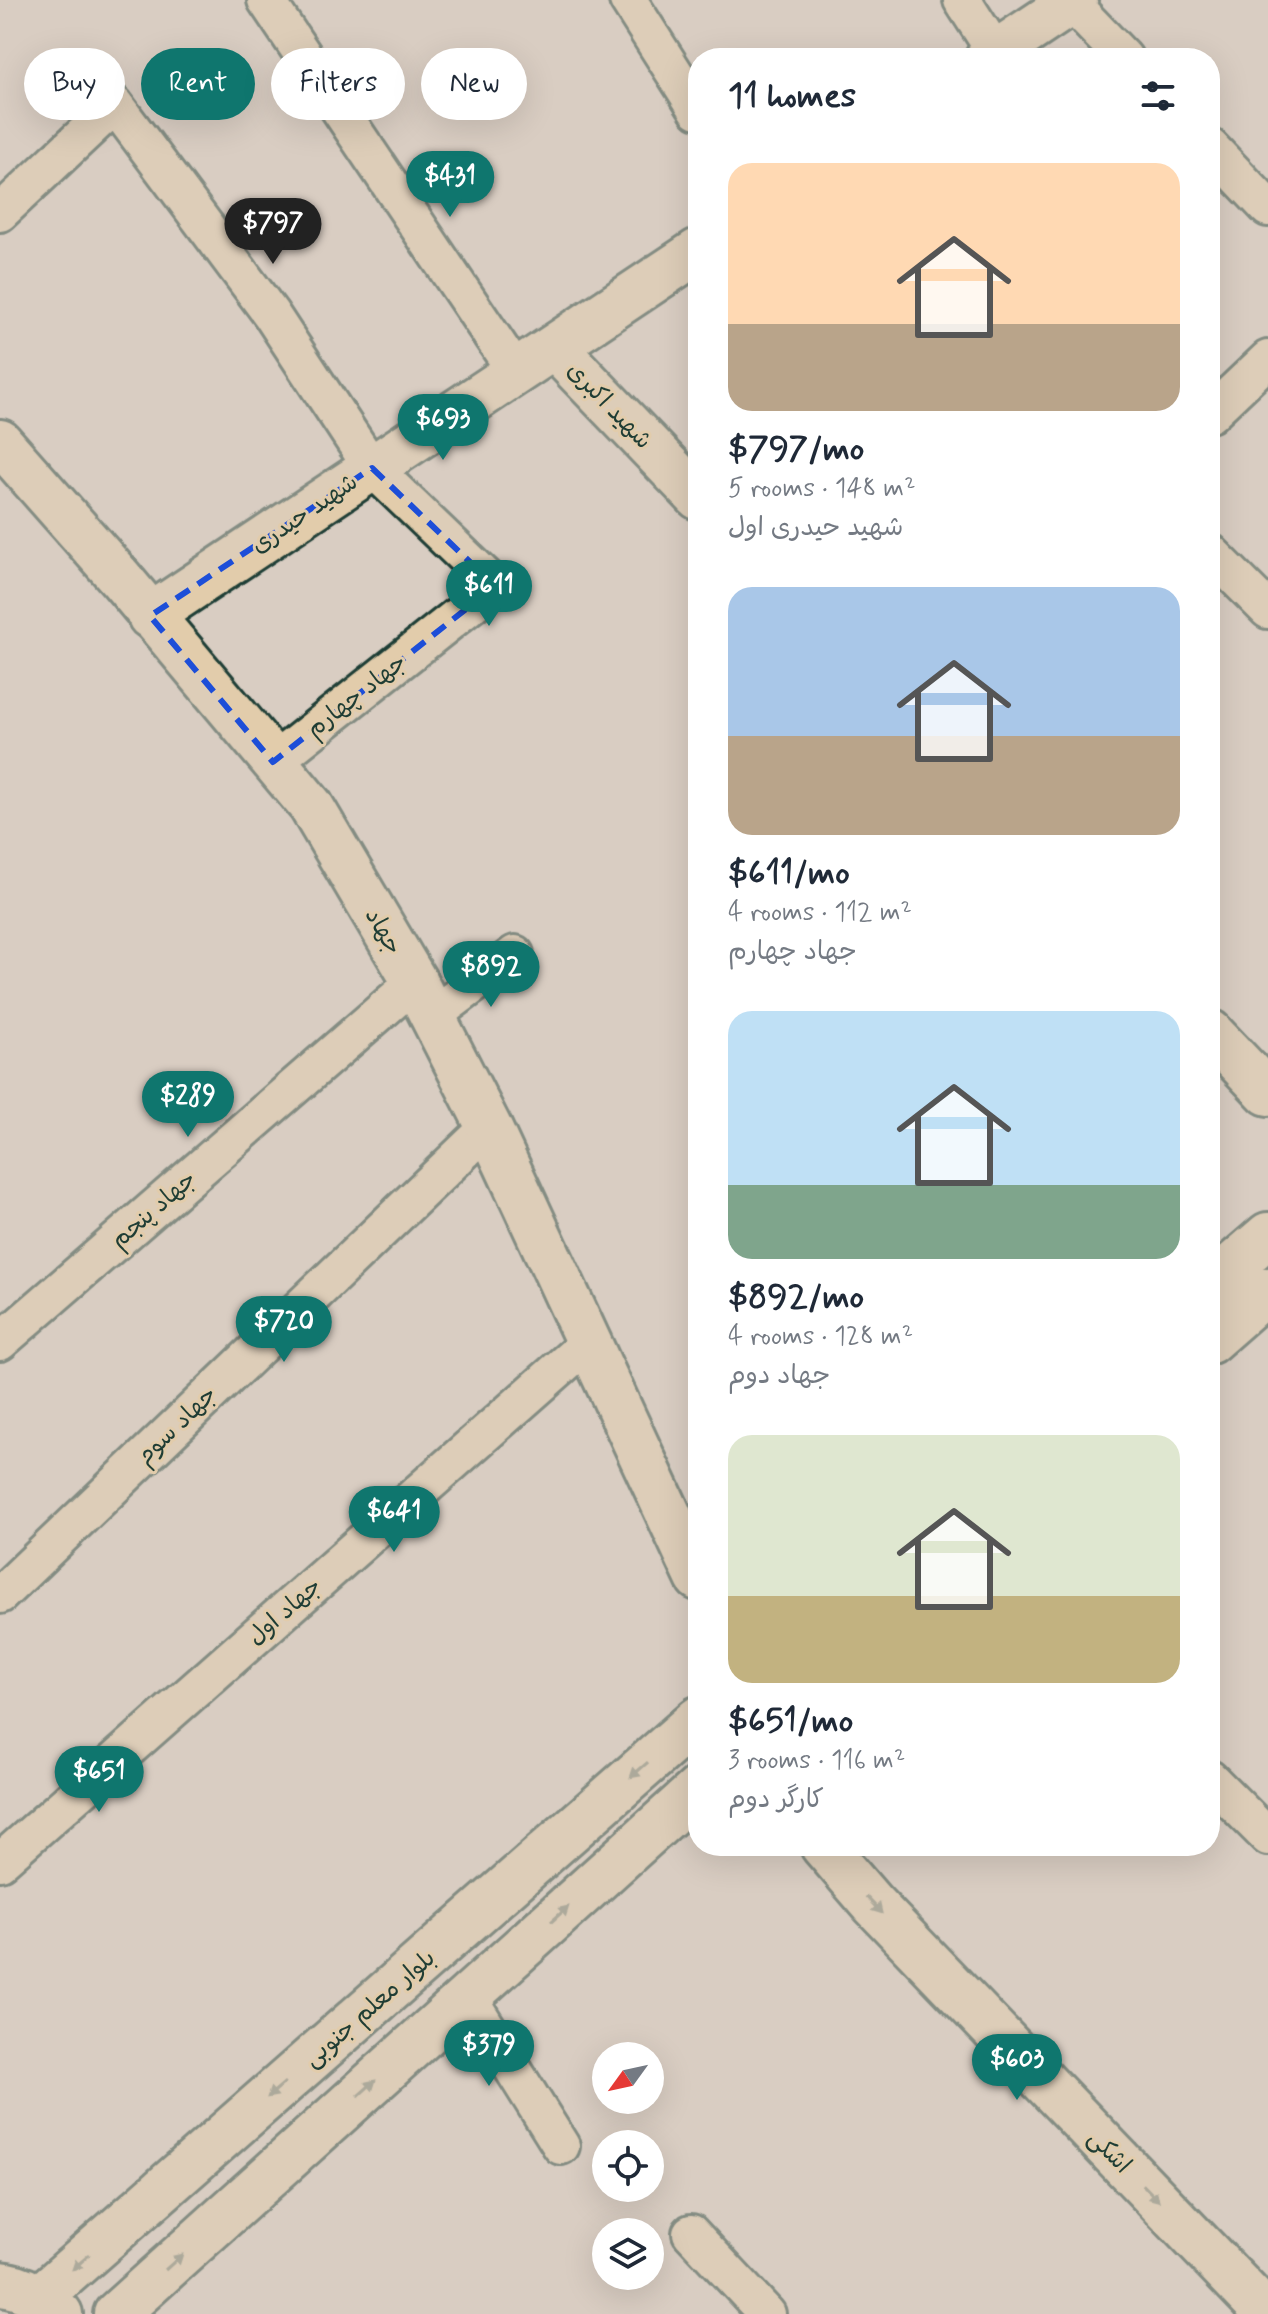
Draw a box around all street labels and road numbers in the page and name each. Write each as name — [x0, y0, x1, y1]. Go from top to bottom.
street label: شهید اکبری — [560, 356, 658, 456]
street label: شهید حیدری — [245, 467, 364, 561]
street label: جهاد چهارم — [301, 647, 414, 746]
street label: جهاد — [357, 903, 408, 961]
street label: جهاد پنجم — [105, 1164, 204, 1257]
street label: جهاد سوم — [130, 1380, 225, 1473]
street label: جهاد اول — [241, 1571, 329, 1653]
street label: بلوار معلم جنوبی — [298, 1943, 443, 2076]
street label: اشکی — [1080, 2123, 1137, 2181]

